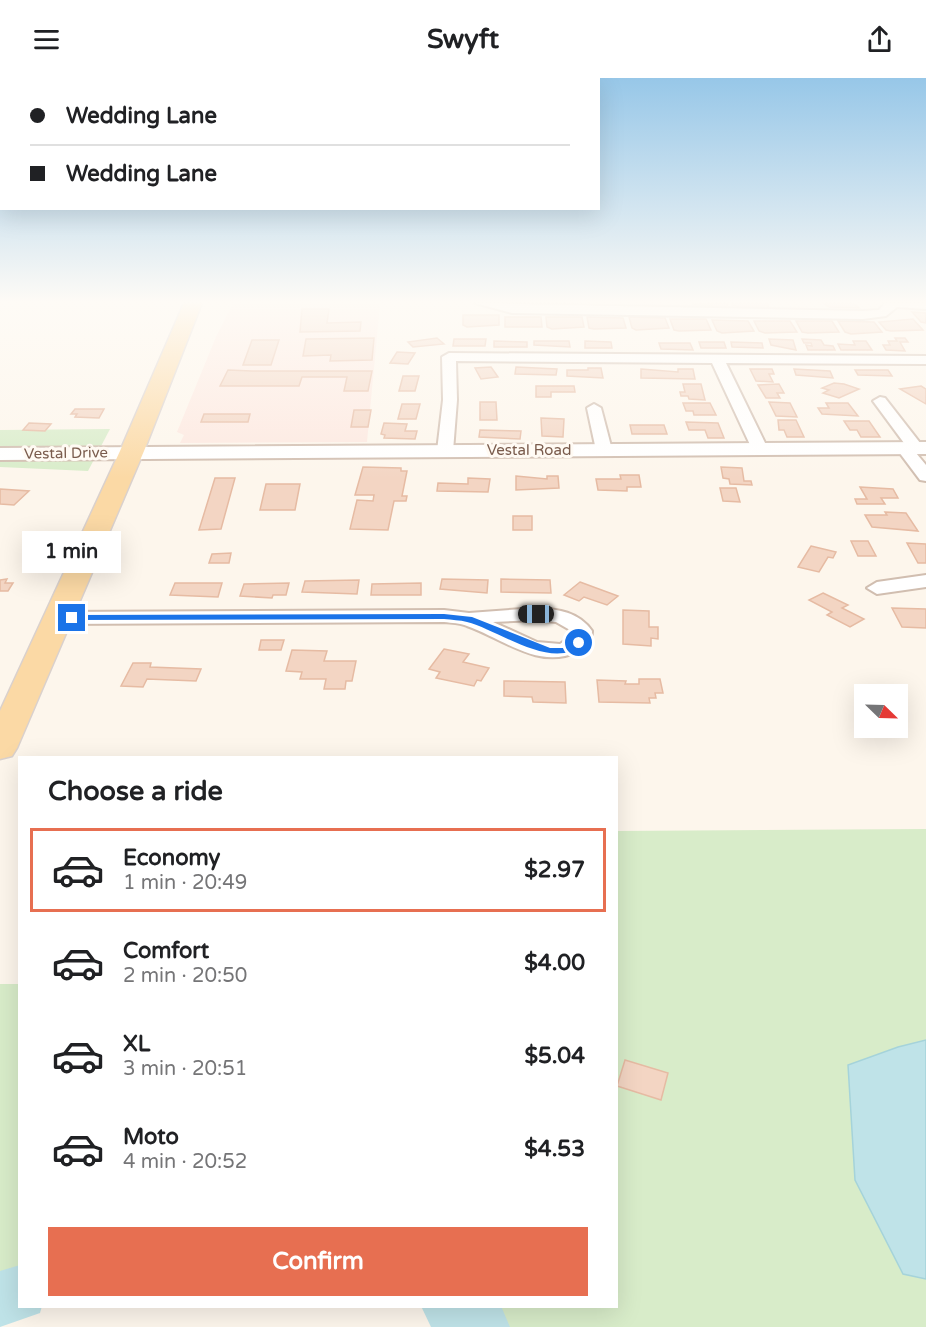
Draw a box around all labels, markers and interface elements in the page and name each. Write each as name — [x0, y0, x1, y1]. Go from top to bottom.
icon: menu — [30, 23, 63, 56]
text: Swyft — [427, 23, 499, 56]
icon: share — [863, 23, 896, 56]
text: Wedding Lane — [66, 103, 217, 129]
text: Wedding Lane — [66, 161, 217, 187]
street label: Vestal Road — [487, 441, 571, 459]
street label: Vestal Drive — [24, 443, 108, 463]
callout: 1 min — [22, 531, 122, 573]
text: 1 min — [45, 540, 98, 564]
route end — [58, 604, 85, 631]
car — [518, 605, 554, 623]
route start — [565, 629, 592, 656]
north arrow — [854, 684, 908, 738]
map controls — [854, 684, 908, 738]
text: Choose a ride — [48, 775, 223, 808]
icon: car — [51, 843, 105, 897]
text: Economy — [123, 845, 220, 871]
text: $2.97 — [524, 857, 585, 883]
text: 1 min · 20:49 — [123, 871, 247, 895]
icon: car — [51, 936, 105, 990]
text: Comfort — [123, 938, 209, 964]
text: $4.00 — [524, 950, 585, 976]
text: 2 min · 20:50 — [123, 964, 247, 988]
icon: car — [51, 1029, 105, 1083]
text: XL — [123, 1031, 150, 1057]
text: $5.04 — [524, 1043, 585, 1069]
text: 3 min · 20:51 — [123, 1057, 247, 1081]
icon: car — [51, 1122, 105, 1176]
text: Moto — [123, 1124, 179, 1150]
text: $4.53 — [524, 1136, 585, 1162]
text: 4 min · 20:52 — [123, 1150, 247, 1174]
button: Confirm — [48, 1227, 588, 1296]

